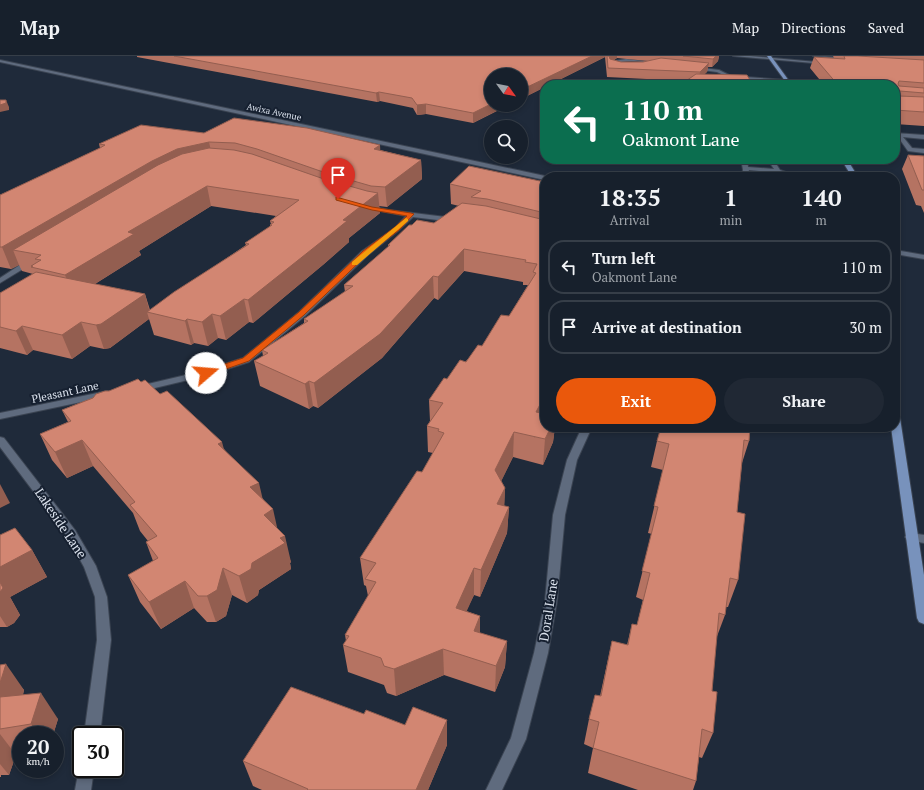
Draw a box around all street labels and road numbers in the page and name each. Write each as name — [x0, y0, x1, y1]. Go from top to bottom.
street label: Awixa Avenue — [246, 100, 303, 124]
street label: Pleasant Lane — [30, 378, 100, 406]
street label: Lakeside Lane — [31, 484, 91, 562]
street label: Doral Lane — [534, 577, 562, 643]

